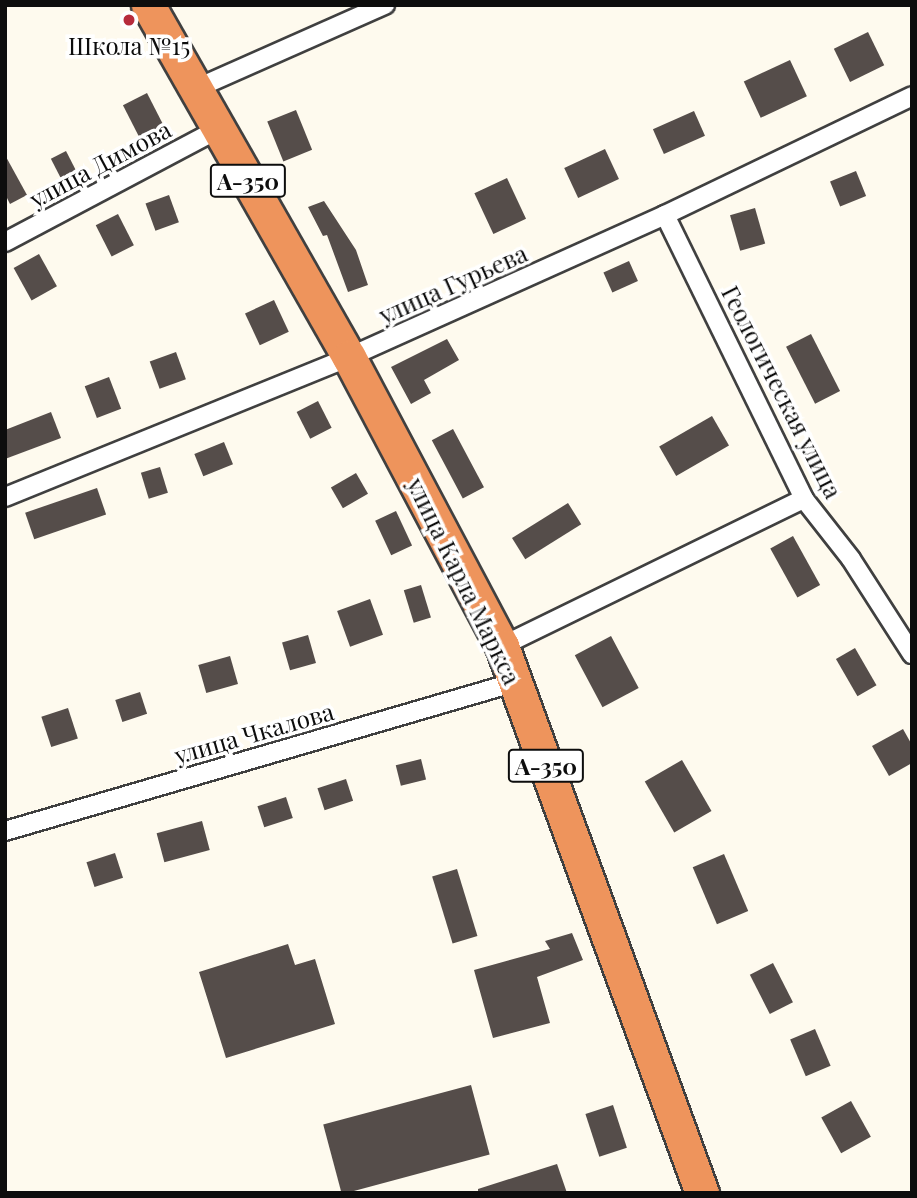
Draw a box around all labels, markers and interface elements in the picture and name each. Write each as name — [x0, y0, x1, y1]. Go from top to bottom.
marker: Школа №15 — [121, 12, 137, 28]
place label: Школа №15 — [68, 32, 190, 60]
street label: улица Димова — [24, 115, 176, 213]
road number: А-350 — [210, 162, 286, 200]
street label: улица Гурьева — [374, 238, 532, 330]
street label: Геологическая улица — [716, 281, 848, 503]
street label: улица Карла Маркса — [401, 473, 527, 689]
street label: улица Чкалова — [171, 697, 337, 769]
road number: А-350 — [508, 746, 584, 786]

